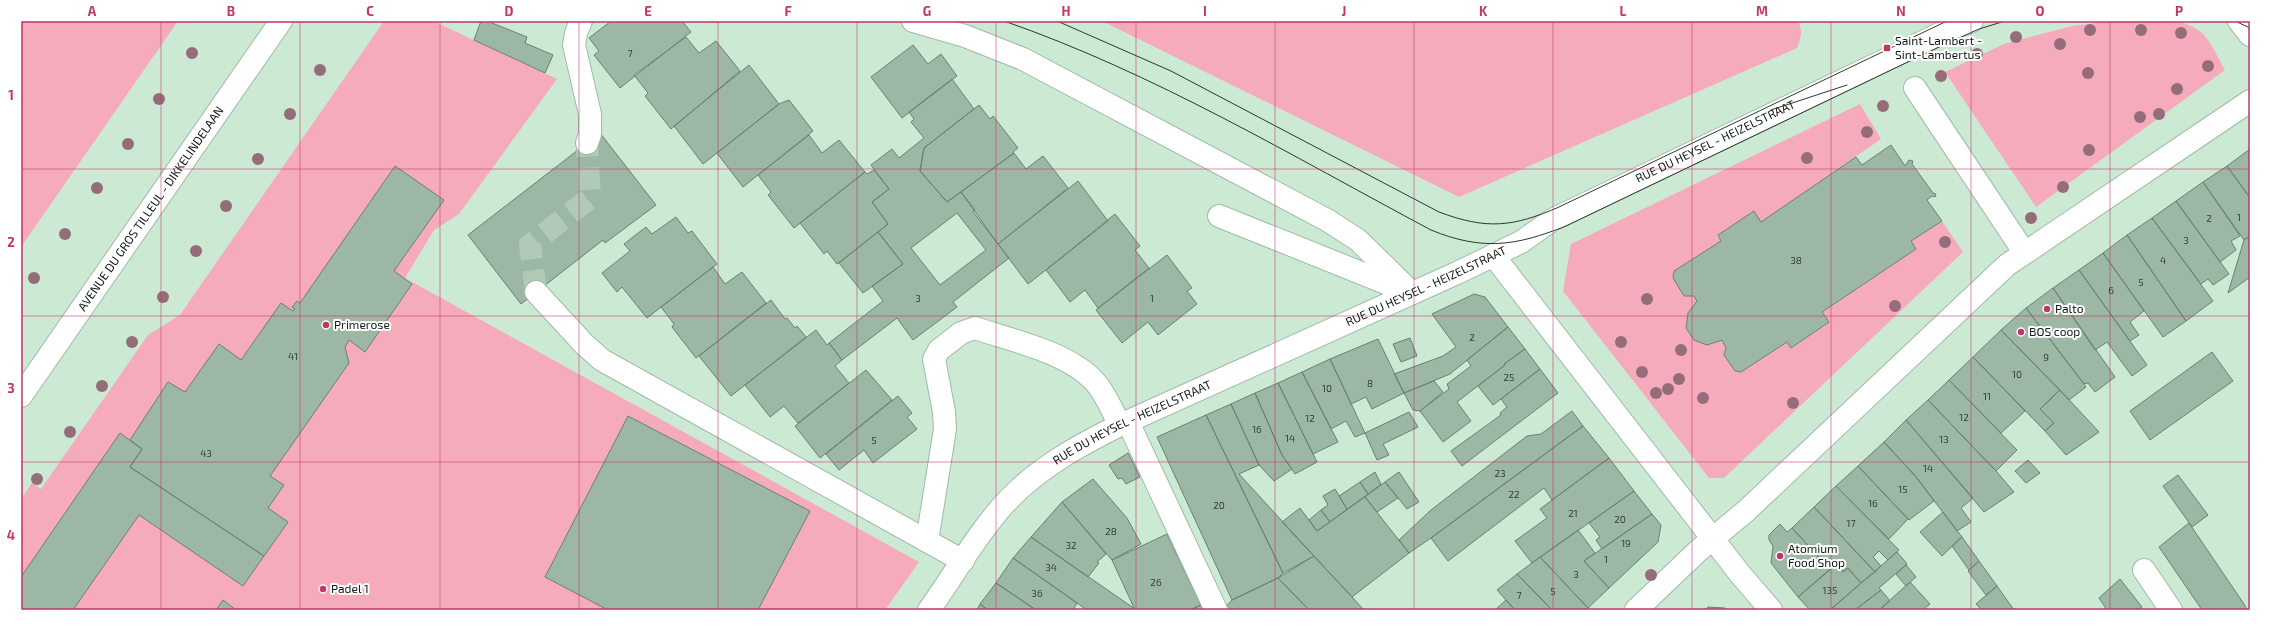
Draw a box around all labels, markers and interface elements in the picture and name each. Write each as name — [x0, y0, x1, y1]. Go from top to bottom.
text: A — [88, 3, 97, 19]
text: B — [227, 3, 235, 19]
text: C — [366, 3, 374, 19]
text: D — [505, 3, 514, 19]
text: E — [644, 3, 652, 19]
text: F — [784, 3, 792, 19]
text: G — [923, 3, 931, 19]
text: H — [1062, 3, 1071, 19]
text: I — [1203, 3, 1207, 19]
text: J — [1342, 3, 1346, 19]
text: K — [1479, 3, 1488, 19]
text: L — [1620, 3, 1627, 19]
text: M — [1756, 3, 1768, 19]
text: N — [1896, 3, 1906, 19]
text: O — [2036, 3, 2045, 19]
text: P — [2175, 3, 2183, 19]
place label: Saint-Lambert - Sint-Lambertus — [1895, 33, 1982, 61]
marker: Saint-Lambert - Sint-Lambertus — [1882, 43, 1892, 53]
house number: 7 — [627, 47, 633, 59]
text: 1 — [8, 87, 14, 103]
street label: RUE DU HEYSEL - HEIZELSTRAAT — [1633, 96, 1797, 185]
street label: AVENUE DU GROS TILLEUL - DIKKELINDELAAN — [74, 103, 226, 313]
house number: 1 — [2237, 211, 2241, 223]
house number: 2 — [2206, 212, 2212, 224]
text: 2 — [7, 234, 15, 250]
house number: 3 — [2183, 234, 2189, 246]
street label: RUE DU HEYSEL - HEIZELSTRAAT — [1343, 242, 1508, 328]
house number: 38 — [1790, 254, 1802, 266]
house number: 4 — [2160, 254, 2166, 266]
house number: 5 — [2138, 276, 2144, 288]
house number: 6 — [2108, 284, 2114, 296]
house number: 3 — [915, 292, 921, 304]
house number: 1 — [1150, 292, 1154, 304]
place label: Palto — [2055, 301, 2084, 315]
marker: Palto — [2042, 304, 2052, 314]
place label: Primerose — [334, 317, 390, 331]
marker: Primerose — [321, 320, 331, 330]
place label: BOS coop — [2029, 324, 2080, 338]
marker: BOS coop — [2016, 327, 2026, 337]
house number: 2 — [1469, 331, 1475, 343]
house number: 41 — [288, 350, 298, 362]
house number: 9 — [2043, 351, 2049, 363]
house number: 10 — [2012, 368, 2022, 380]
house number: 25 — [1504, 371, 1514, 383]
street label: RUE DU HEYSEL - HEIZELSTRAAT — [1050, 377, 1213, 467]
house number: 8 — [1367, 377, 1373, 389]
text: 3 — [7, 380, 15, 396]
house number: 10 — [1322, 382, 1332, 394]
house number: 11 — [1983, 390, 1991, 402]
house number: 12 — [1959, 411, 1969, 423]
house number: 12 — [1305, 412, 1315, 424]
house number: 16 — [1252, 423, 1262, 435]
house number: 14 — [1285, 432, 1295, 444]
house number: 13 — [1939, 433, 1949, 445]
house number: 5 — [871, 434, 877, 446]
house number: 43 — [200, 447, 212, 459]
house number: 14 — [1923, 462, 1933, 474]
house number: 23 — [1494, 467, 1506, 479]
house number: 15 — [1898, 483, 1908, 495]
house number: 22 — [1508, 488, 1520, 500]
house number: 16 — [1868, 497, 1878, 509]
house number: 20 — [1213, 499, 1225, 511]
house number: 21 — [1568, 507, 1578, 519]
house number: 20 — [1614, 513, 1626, 525]
house number: 17 — [1846, 517, 1856, 529]
house number: 28 — [1105, 525, 1117, 537]
text: 4 — [7, 527, 15, 543]
house number: 19 — [1621, 537, 1631, 549]
house number: 32 — [1065, 539, 1077, 551]
place label: Atomium Food Shop — [1788, 541, 1845, 569]
marker: Atomium Food Shop — [1775, 551, 1785, 561]
house number: 1 — [1604, 553, 1608, 565]
house number: 34 — [1045, 561, 1057, 573]
house number: 3 — [1573, 568, 1579, 580]
house number: 26 — [1150, 576, 1162, 588]
place label: Padel 1 — [331, 581, 369, 595]
marker: Padel 1 — [318, 584, 328, 594]
house number: 135 — [1823, 584, 1837, 596]
house number: 5 — [1550, 585, 1556, 597]
house number: 36 — [1031, 587, 1043, 599]
house number: 7 — [1516, 589, 1522, 601]

